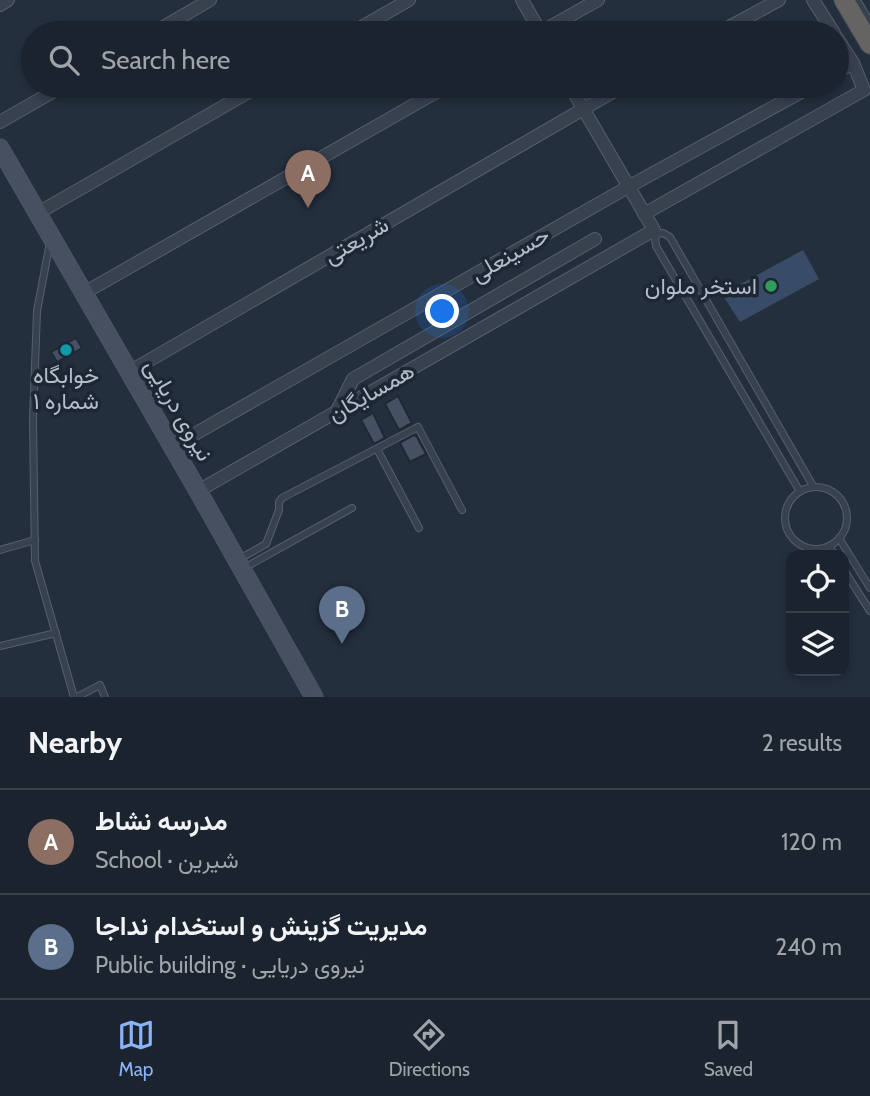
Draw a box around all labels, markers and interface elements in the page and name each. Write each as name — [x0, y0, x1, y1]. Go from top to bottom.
search box — [21, 21, 849, 98]
icon: search — [45, 41, 83, 79]
text: Search here — [101, 44, 230, 76]
pin: A — [285, 150, 331, 208]
street label: شریعتی — [318, 210, 394, 271]
street label: حسینعلی — [466, 220, 554, 288]
place label: استخر ملوان — [645, 272, 757, 301]
marker: استخر ملوان — [763, 278, 779, 294]
your location — [425, 294, 459, 328]
marker: خوابگاه شماره ۱ — [58, 342, 74, 358]
street label: نیروی دریایی — [138, 354, 219, 466]
street label: همسایگان — [323, 356, 419, 428]
place label: خوابگاه شماره ۱ — [33, 361, 99, 416]
map controls — [786, 550, 849, 676]
button: locate — [786, 550, 849, 613]
pin: B — [319, 586, 365, 644]
button: layers — [786, 613, 849, 676]
text: Nearby — [28, 724, 122, 761]
text: 2 results — [762, 729, 842, 757]
text: مدرسه نشاط — [95, 805, 228, 837]
text: A — [44, 828, 58, 856]
text: 120 m — [781, 828, 842, 856]
text: School · شیرین — [95, 846, 239, 874]
text: مدیریت گزینش و استخدام نداجا — [95, 910, 427, 942]
text: B — [44, 933, 58, 961]
text: 240 m — [775, 933, 842, 961]
text: Public building · نیروی دریایی — [95, 951, 365, 979]
tab: Map — [117, 1016, 155, 1081]
tab: Directions — [389, 1016, 470, 1081]
tab: Saved — [704, 1016, 753, 1081]

